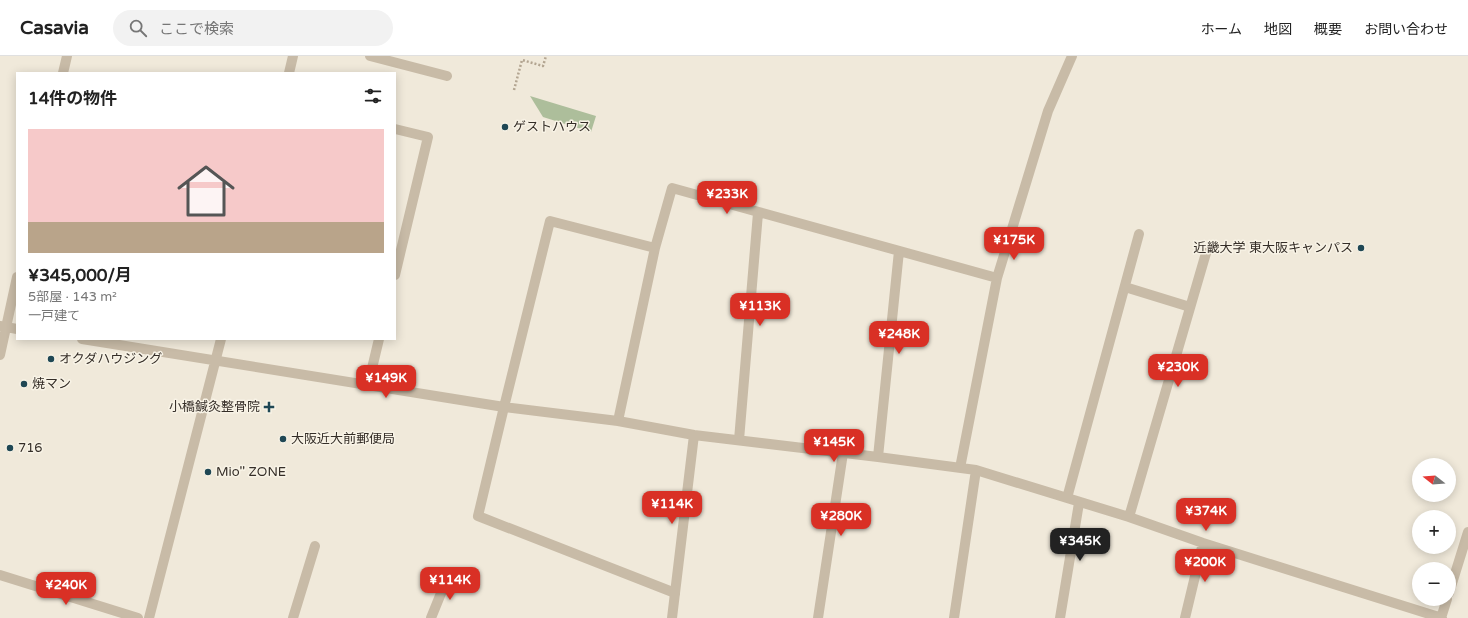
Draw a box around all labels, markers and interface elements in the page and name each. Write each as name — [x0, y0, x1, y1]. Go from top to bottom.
search box — [113, 10, 393, 46]
text: Casavia — [20, 17, 89, 39]
icon: search — [127, 17, 149, 39]
text: ここで検索 — [159, 20, 234, 38]
text: ホーム — [1200, 21, 1242, 38]
text: 地図 — [1264, 21, 1292, 38]
text: 概要 — [1314, 21, 1342, 38]
text: お問い合わせ — [1364, 21, 1448, 38]
icon: filters — [362, 85, 384, 107]
text: 14件の物件 — [28, 88, 117, 109]
place label: ゲストハウス — [513, 119, 591, 135]
marker: ゲストハウス — [500, 122, 510, 132]
icon: home — [170, 155, 242, 227]
pin: ¥233K — [699, 181, 755, 215]
text: ¥233K — [706, 186, 748, 202]
pin: ¥175K — [986, 227, 1042, 261]
text: ¥175K — [993, 232, 1035, 248]
place label: 近畿大学 東大阪キャンパス — [1194, 240, 1353, 256]
marker: 近畿大学 東大阪キャンパス — [1356, 243, 1366, 253]
text: ¥345,000/月 — [28, 265, 132, 286]
text: 5部屋 · 143 m² — [28, 289, 117, 305]
pin: ¥113K — [732, 293, 788, 327]
text: ¥113K — [739, 298, 781, 314]
text: 一戸建て — [28, 308, 80, 324]
pin: ¥248K — [871, 321, 927, 355]
text: ¥248K — [878, 326, 920, 342]
place label: オクダハウジング — [59, 351, 162, 367]
marker: オクダハウジング — [46, 354, 56, 364]
pin: ¥230K — [1150, 354, 1206, 388]
text: ¥230K — [1157, 359, 1199, 375]
pin: ¥149K — [358, 365, 414, 399]
text: ¥149K — [365, 370, 407, 386]
place label: 焼マン — [32, 376, 71, 392]
marker: 焼マン — [19, 379, 29, 389]
place label: 小橋鍼灸整骨院 — [169, 399, 260, 415]
marker: 小橋鍼灸整骨院 — [263, 401, 275, 413]
pin: ¥145K — [806, 429, 862, 463]
place label: 大阪近大前郵便局 — [291, 431, 395, 447]
marker: 大阪近大前郵便局 — [278, 434, 288, 444]
text: ¥145K — [813, 434, 855, 450]
place label: 716 — [18, 440, 43, 456]
marker: 716 — [5, 443, 15, 453]
north arrow — [1412, 458, 1456, 502]
map controls — [1412, 458, 1456, 606]
place label: Mio'' ZONE — [216, 464, 286, 480]
marker: Mio'' ZONE — [203, 467, 213, 477]
pin: ¥114K — [644, 491, 700, 525]
text: ¥114K — [651, 496, 693, 512]
pin: ¥374K — [1178, 498, 1234, 532]
pin: ¥280K — [813, 503, 869, 537]
text: ¥374K — [1185, 503, 1227, 519]
text: ¥280K — [820, 508, 862, 524]
button: + — [1412, 510, 1456, 554]
pin: ¥345K — [1052, 528, 1108, 562]
text: ¥345K — [1059, 533, 1101, 549]
pin: ¥200K — [1177, 549, 1233, 583]
text: ¥200K — [1184, 554, 1226, 570]
button: − — [1412, 562, 1456, 606]
pin: ¥114K — [422, 567, 478, 601]
pin: ¥240K — [38, 572, 94, 606]
text: ¥114K — [429, 572, 471, 588]
text: ¥240K — [45, 577, 87, 593]

